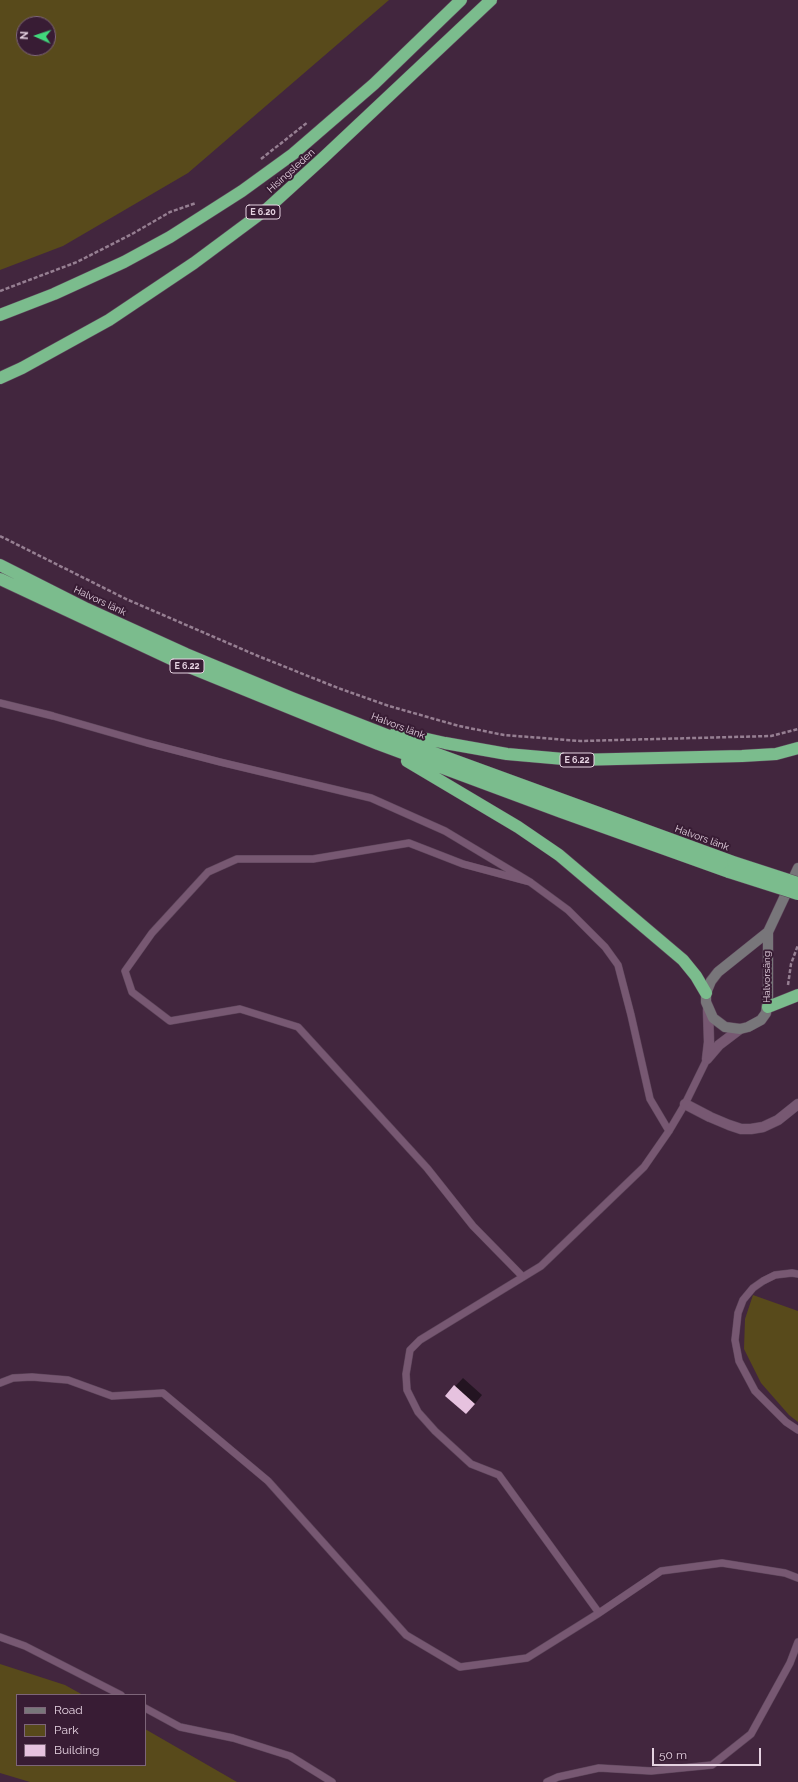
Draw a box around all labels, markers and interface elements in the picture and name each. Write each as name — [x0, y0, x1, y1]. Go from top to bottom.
north arrow — [16, 16, 56, 56]
text: N — [18, 31, 31, 40]
street label: Hisingsleden — [265, 146, 317, 196]
road number: E 6.20 — [246, 205, 280, 219]
street label: Halvors länk — [72, 584, 128, 618]
road number: E 6.22 — [170, 659, 204, 673]
street label: Halvors länk — [369, 710, 427, 742]
road number: E 6.22 — [560, 753, 594, 767]
street label: Halvors länk — [673, 823, 731, 853]
street label: Halvorsäng — [761, 951, 773, 1003]
legend — [16, 1694, 146, 1766]
text: Road — [54, 1703, 83, 1717]
text: Park — [54, 1723, 79, 1737]
scale bar — [654, 1740, 763, 1766]
text: Building — [54, 1743, 100, 1757]
text: 50 m — [659, 1748, 687, 1762]

